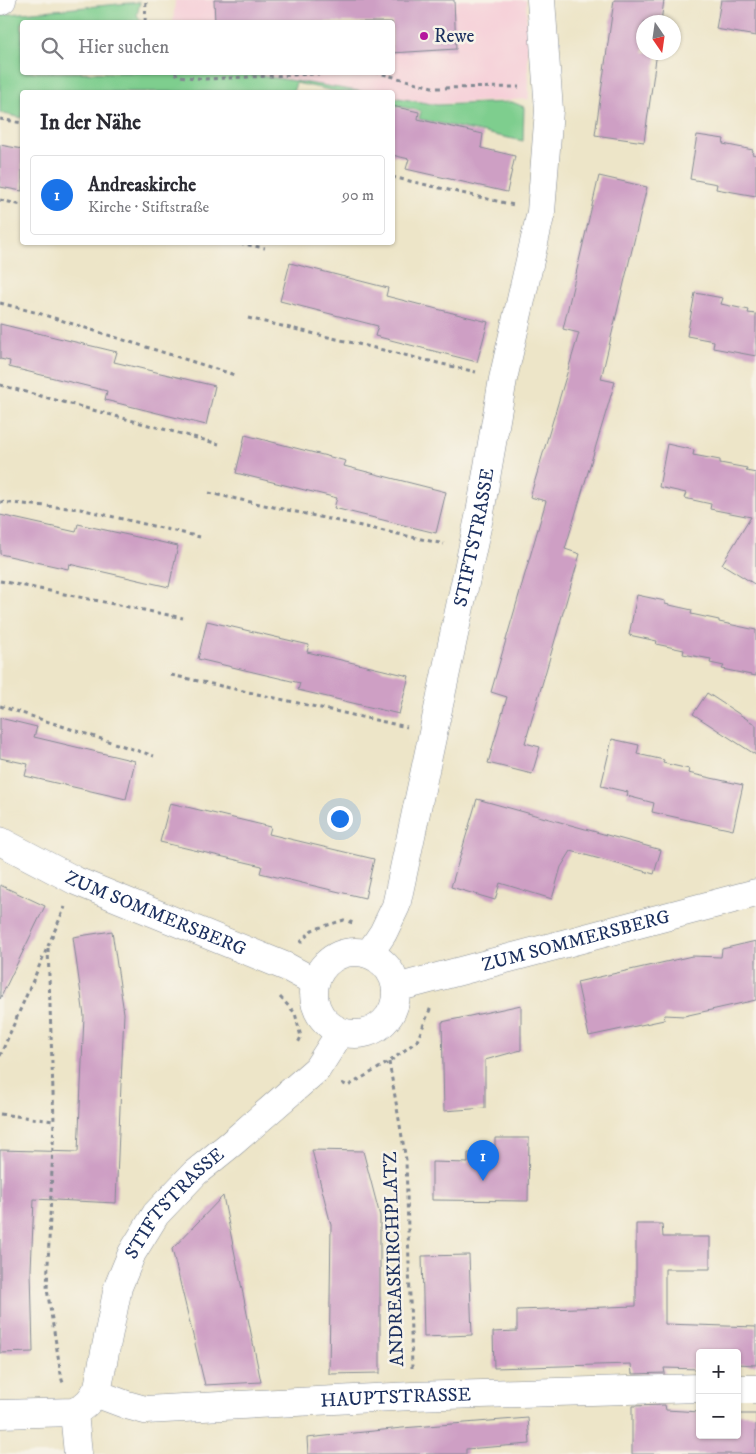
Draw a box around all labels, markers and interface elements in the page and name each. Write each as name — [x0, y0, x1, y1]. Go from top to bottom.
north arrow — [636, 15, 681, 60]
search box — [20, 20, 395, 75]
place label: Rewe — [434, 25, 475, 48]
marker: Rewe — [418, 30, 430, 42]
icon: search — [38, 34, 66, 62]
text: Hier suchen — [78, 36, 169, 59]
text: In der Nähe — [40, 110, 141, 136]
text: Andreaskirche — [88, 174, 196, 197]
text: 1 — [54, 185, 60, 205]
text: 90 m — [342, 185, 374, 205]
text: Kirche · Stiftstraße — [88, 197, 209, 217]
street label: STIFTSTRASSE — [449, 466, 499, 609]
your location — [327, 806, 353, 832]
street label: ZUM SOMMERSBERG — [61, 866, 250, 961]
street label: ZUM SOMMERSBERG — [479, 905, 672, 976]
pin: 1 — [467, 1140, 499, 1181]
street label: STIFTSTRASSE — [120, 1143, 229, 1263]
street label: ANDREASKIRCHPLATZ — [379, 1151, 409, 1367]
map controls — [696, 1349, 741, 1439]
button: + — [696, 1349, 741, 1394]
street label: HAUPTSTRASSE — [320, 1383, 471, 1412]
button: − — [696, 1394, 741, 1439]

